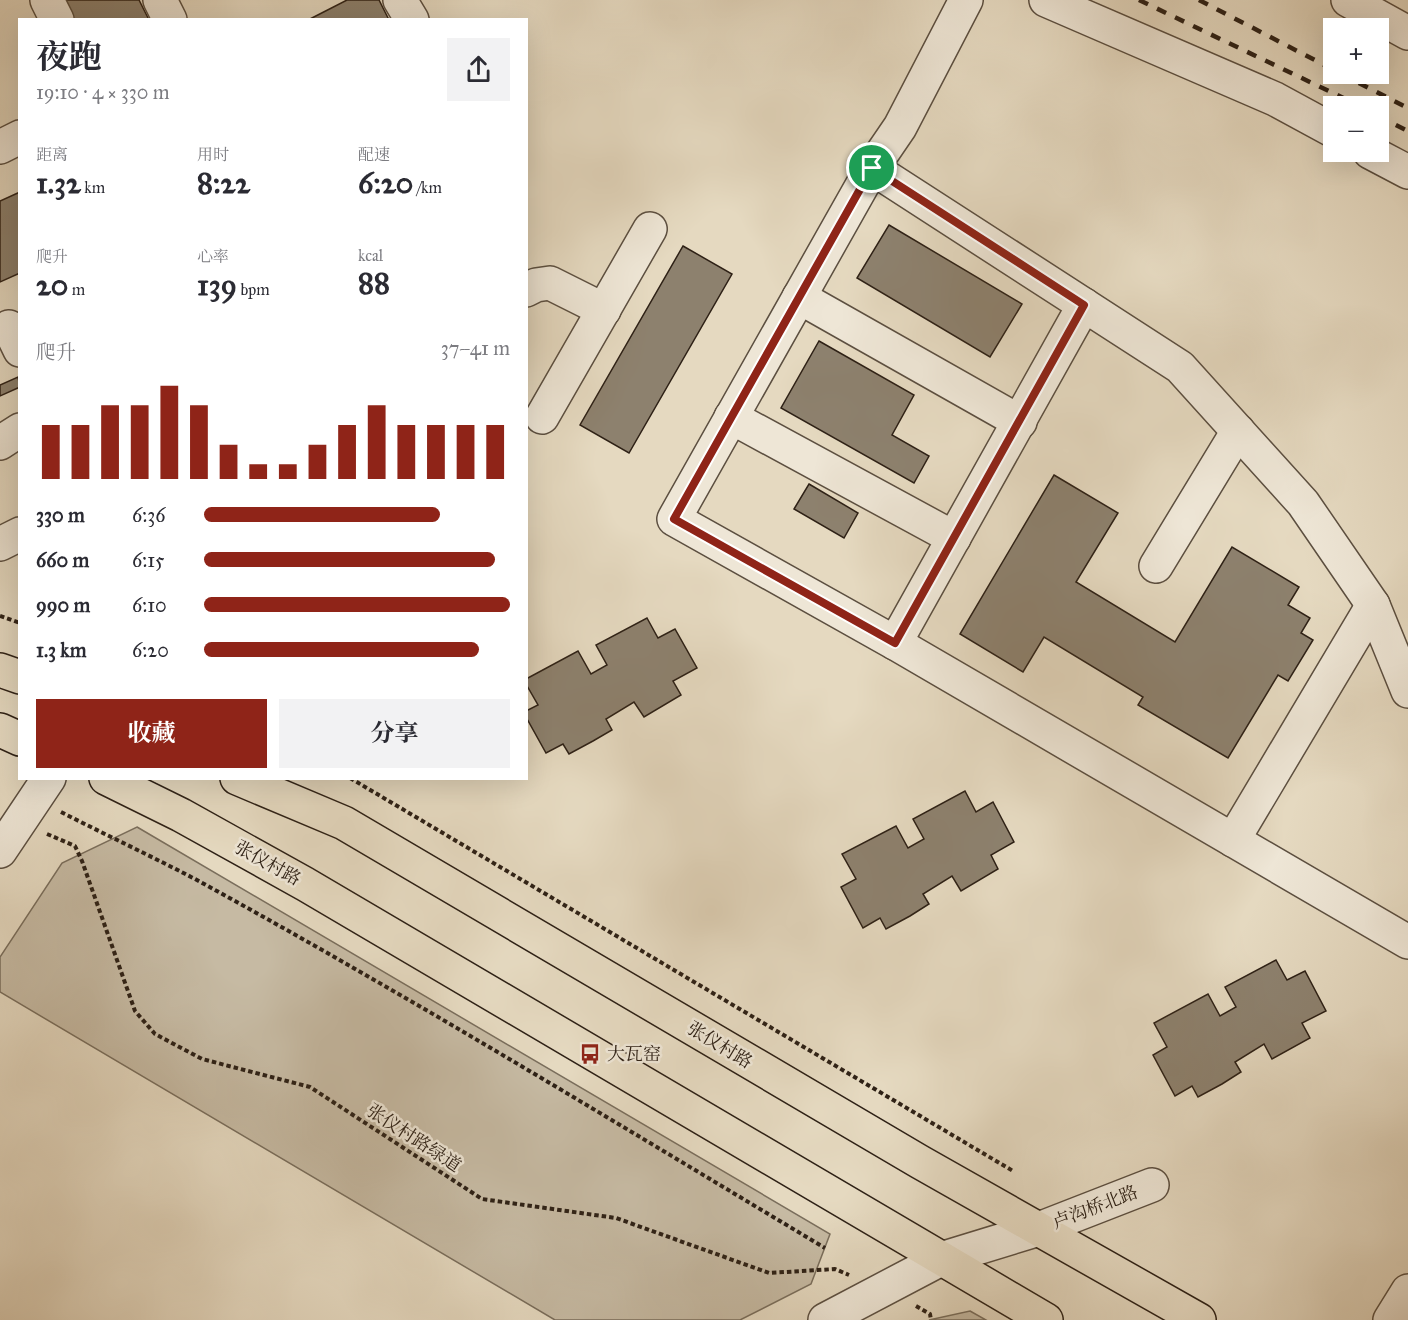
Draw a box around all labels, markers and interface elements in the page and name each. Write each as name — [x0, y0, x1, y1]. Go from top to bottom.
map controls — [1323, 18, 1389, 162]
button: + — [1323, 18, 1389, 84]
text: 夜跑 — [36, 37, 102, 77]
button: share — [447, 38, 510, 101]
text: 19:10 · 4 × 330 m — [36, 80, 170, 104]
button: − — [1323, 96, 1389, 162]
pin — [846, 142, 897, 193]
text: 距离 — [36, 145, 68, 164]
text: 用时 — [197, 145, 229, 164]
text: 配速 — [358, 145, 390, 164]
icon: arrive — [855, 151, 888, 184]
text: 1.32 — [36, 165, 81, 201]
text: 8:22 — [197, 165, 250, 201]
text: 6:20 — [358, 165, 413, 201]
text: km — [81, 178, 105, 197]
text: /km — [413, 178, 442, 197]
text: kcal — [358, 246, 383, 265]
text: 爬升 — [36, 247, 68, 266]
text: 心率 — [197, 247, 229, 266]
text: 88 — [358, 265, 390, 301]
text: 20 — [36, 267, 68, 303]
text: 139 — [197, 267, 237, 303]
text: m — [68, 280, 85, 299]
text: bpm — [237, 280, 270, 299]
text: 37–41 m — [441, 336, 510, 360]
text: 爬升 — [36, 340, 76, 364]
text: 330 m — [36, 503, 85, 527]
text: 6:36 — [132, 503, 166, 527]
text: 660 m — [36, 548, 89, 572]
text: 6:15 — [132, 548, 164, 572]
text: 990 m — [36, 593, 90, 617]
text: 6:10 — [132, 593, 167, 617]
text: 1.3 km — [36, 638, 86, 662]
text: 6:20 — [132, 638, 169, 662]
button: 收藏 — [36, 699, 267, 768]
button: 分享 — [279, 699, 510, 768]
street label: 张仪村路 — [231, 836, 305, 890]
street label: 张仪村路 — [683, 1017, 757, 1073]
bus stop icon: 大瓦窑 — [578, 1042, 602, 1066]
place label: 大瓦窑 — [607, 1043, 661, 1065]
street label: 张仪村路绿道 — [363, 1099, 465, 1177]
street label: 卢沟桥北路 — [1049, 1181, 1141, 1233]

